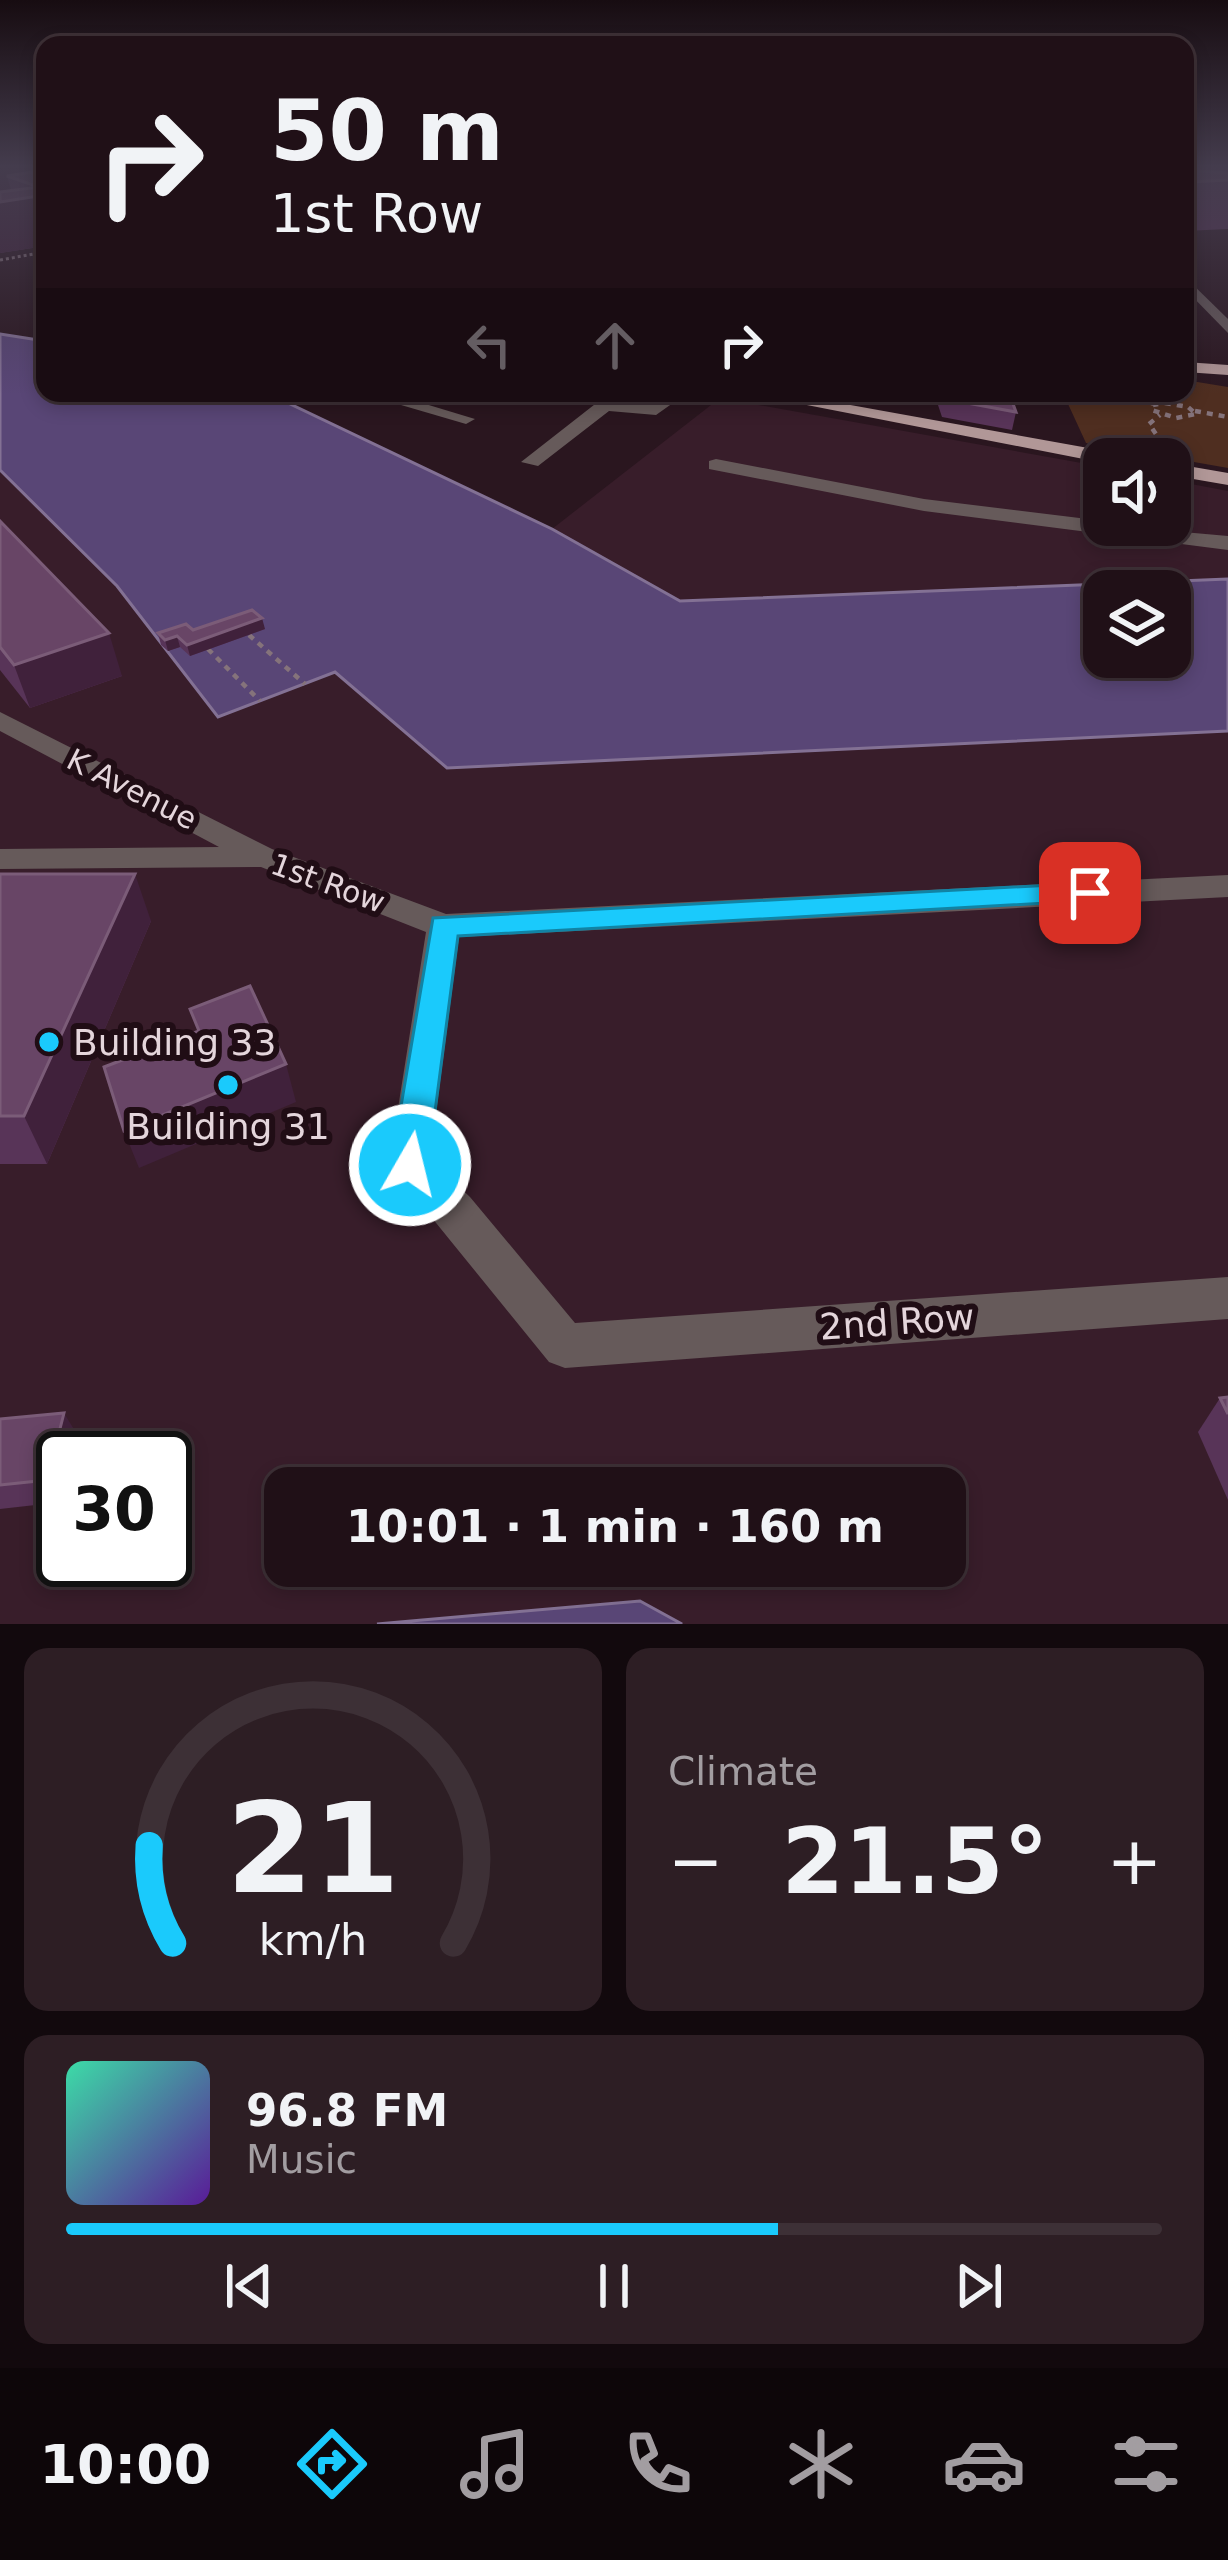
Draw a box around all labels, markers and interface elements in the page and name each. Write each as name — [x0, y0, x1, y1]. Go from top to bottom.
text: 50 m — [270, 82, 504, 180]
icon: right — [72, 84, 228, 240]
text: 1st Row — [270, 182, 483, 245]
icon: left — [456, 312, 522, 378]
icon: ahead — [582, 312, 648, 378]
icon: right — [708, 312, 774, 378]
map controls — [1083, 438, 1191, 678]
button: sound — [1083, 438, 1191, 546]
button: layers — [1083, 570, 1191, 678]
street label: K Avenue — [61, 741, 203, 837]
pin — [1039, 842, 1141, 944]
street label: 1st Row — [266, 846, 390, 920]
icon: arrive — [1057, 860, 1123, 926]
place label: Building 33 — [73, 1022, 276, 1063]
marker: Building 33 — [36, 1029, 62, 1055]
marker: Building 31 — [215, 1072, 241, 1098]
position arrow — [347, 1102, 473, 1228]
place label: Building 31 — [126, 1106, 330, 1147]
street label: 2nd Row — [818, 1296, 976, 1348]
speed limit sign: 30 — [36, 1431, 192, 1587]
text: 10:01 · 1 min · 160 m — [346, 1500, 884, 1553]
text: Climate — [668, 1749, 818, 1794]
text: 21 — [226, 1776, 400, 1921]
text: 21.5° — [781, 1809, 1049, 1914]
text: − — [668, 1823, 723, 1900]
text: + — [1107, 1823, 1162, 1900]
text: km/h — [259, 1914, 367, 1964]
text: 96.8 FM — [246, 2084, 448, 2137]
text: Music — [246, 2137, 357, 2182]
icon: previous — [216, 2253, 282, 2319]
icon: pause — [581, 2253, 647, 2319]
icon: next — [946, 2253, 1012, 2319]
icon: directions — [290, 2422, 374, 2506]
icon: music — [453, 2422, 537, 2506]
icon: phone — [616, 2422, 700, 2506]
icon: climate — [779, 2422, 863, 2506]
icon: car — [942, 2422, 1026, 2506]
icon: filters — [1104, 2422, 1188, 2506]
text: 10:00 — [39, 2433, 211, 2496]

